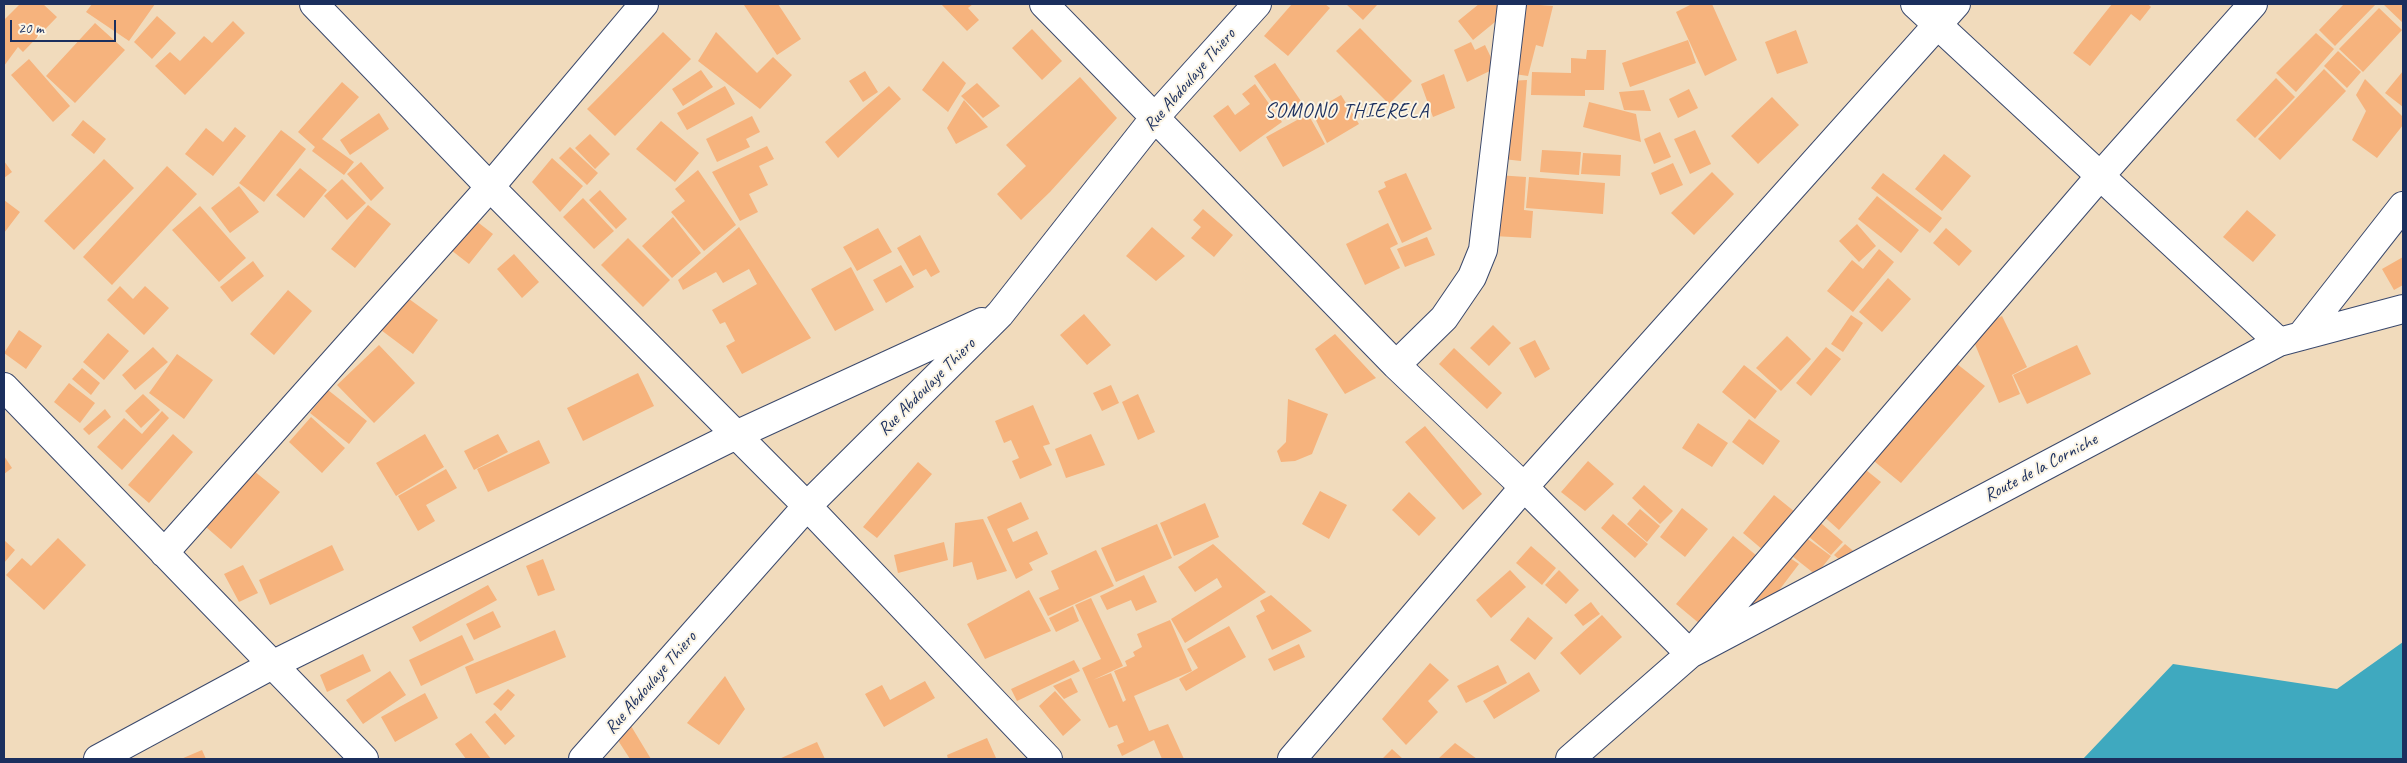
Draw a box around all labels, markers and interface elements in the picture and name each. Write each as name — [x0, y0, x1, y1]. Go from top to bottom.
scale bar — [12, 10, 119, 42]
text: 20 m — [18, 19, 44, 38]
street label: Rue Abdoulaye Thiero — [1140, 24, 1240, 136]
district label: SOMONO THIERELA — [1264, 100, 1430, 124]
street label: Rue Abdoulaye Thiero — [874, 334, 980, 440]
street label: Route de la Corniche — [1981, 429, 2101, 507]
street label: Rue Abdoulaye Thiero — [601, 627, 701, 739]

